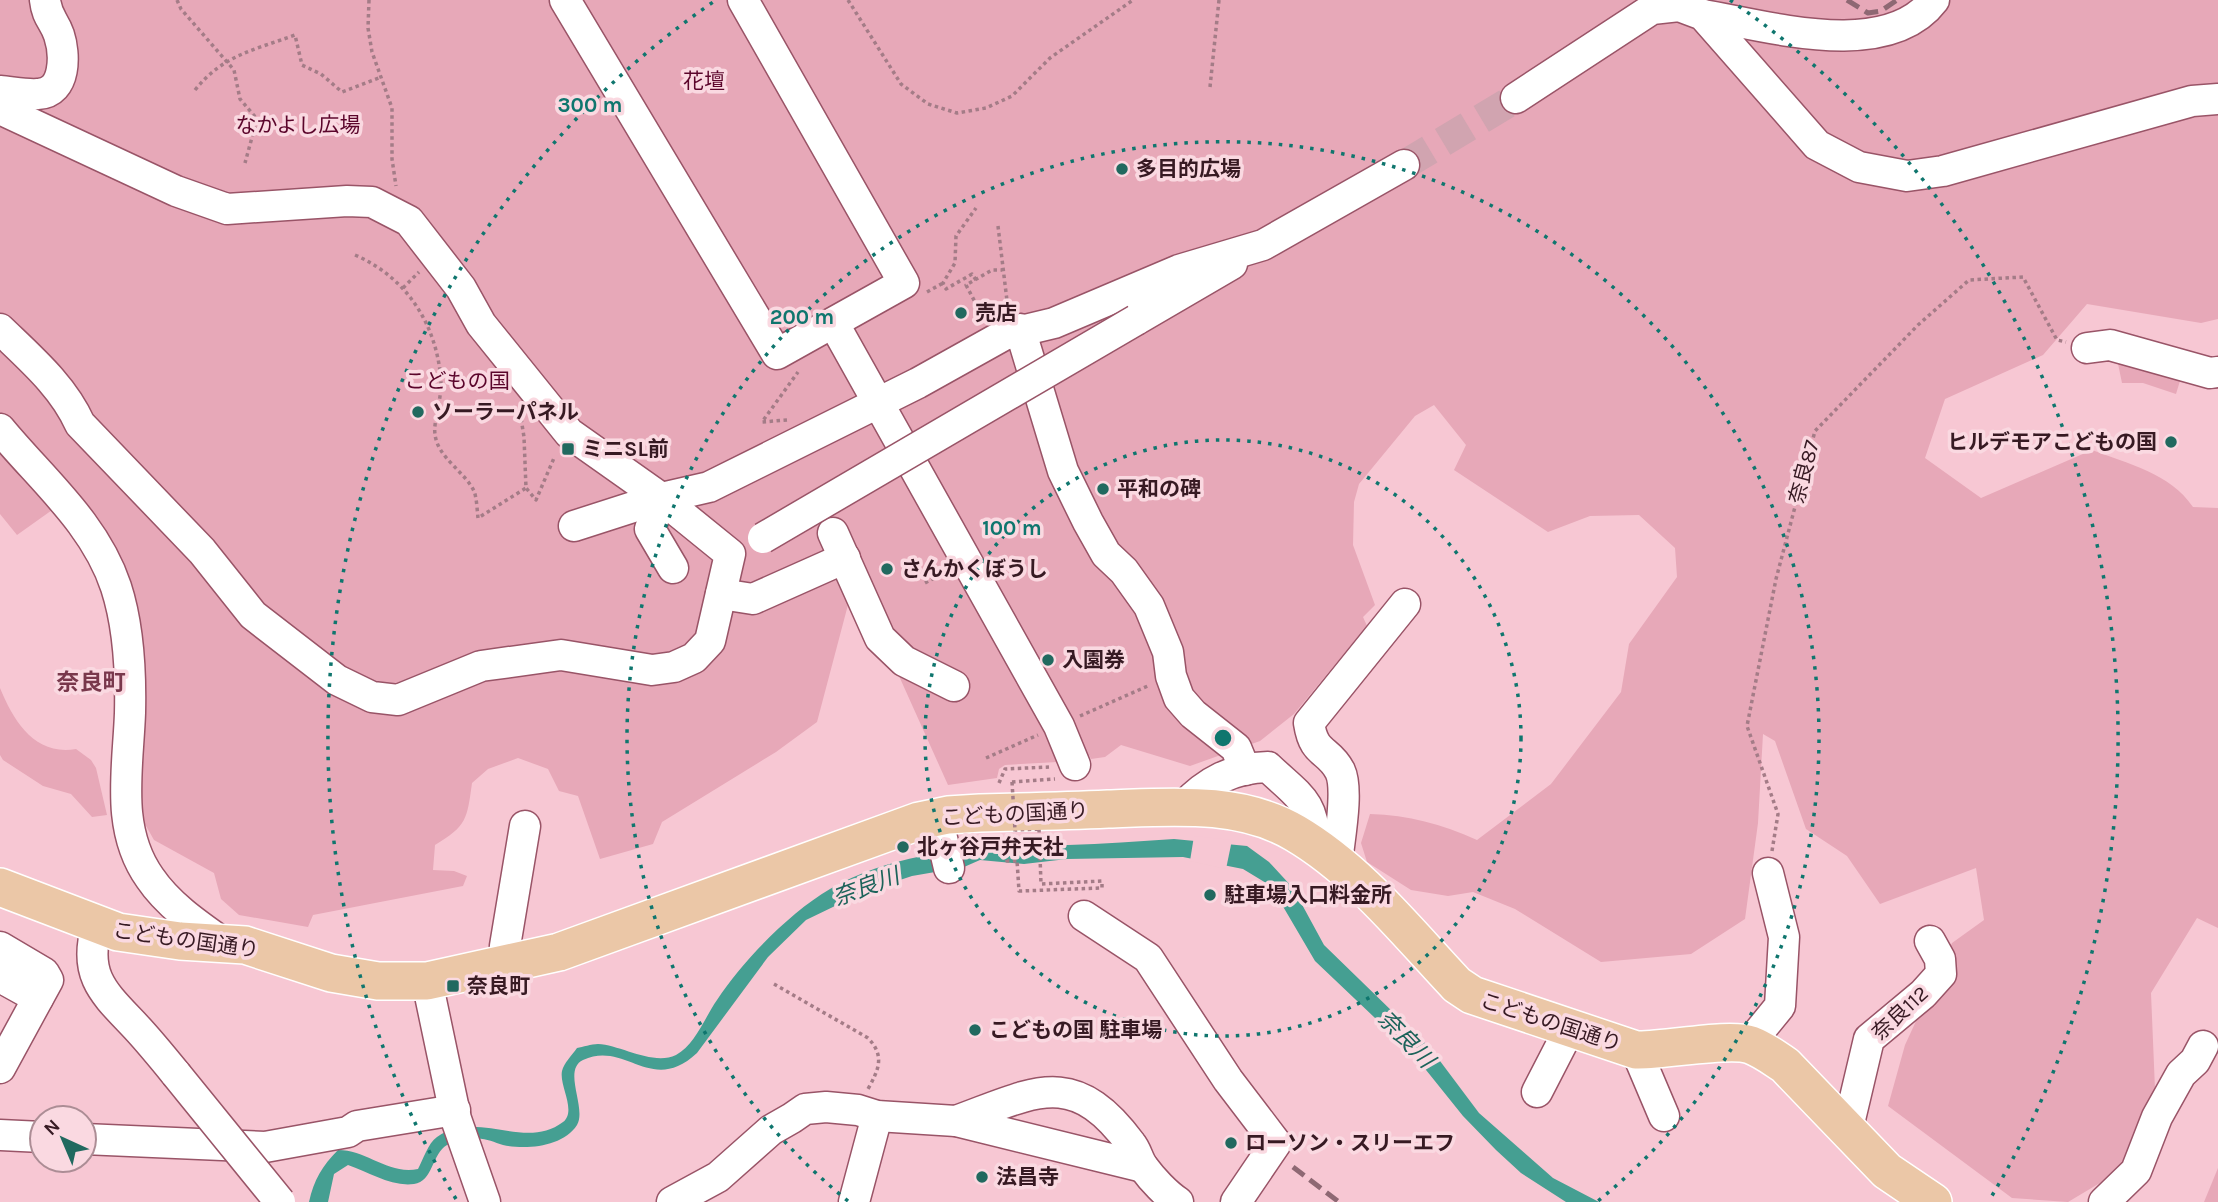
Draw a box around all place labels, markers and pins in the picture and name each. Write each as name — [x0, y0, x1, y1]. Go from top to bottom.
place label: 多目的広場 — [1136, 157, 1241, 181]
marker: 多目的広場 — [1114, 161, 1130, 177]
place label: 売店 — [975, 301, 1017, 325]
marker: 売店 — [953, 305, 969, 321]
place label: ソーラーパネル — [432, 400, 579, 424]
marker: ソーラーパネル — [410, 404, 426, 420]
place label: ヒルデモアこどもの国 — [1947, 430, 2157, 454]
marker: ヒルデモアこどもの国 — [2163, 434, 2179, 450]
place label: ミニSL前 — [582, 437, 669, 461]
marker: ミニSL前 — [560, 441, 576, 457]
place label: 平和の碑 — [1117, 477, 1201, 501]
marker: 平和の碑 — [1095, 481, 1111, 497]
place label: さんかくぼうし — [901, 557, 1048, 581]
marker: さんかくぼうし — [879, 561, 895, 577]
place label: 入園券 — [1062, 648, 1125, 672]
marker: 入園券 — [1040, 652, 1056, 668]
centre of rings — [1211, 726, 1235, 750]
place label: 北ヶ谷戸弁天社 — [917, 835, 1064, 859]
marker: 北ヶ谷戸弁天社 — [895, 839, 911, 855]
place label: 駐車場入口料金所 — [1224, 883, 1392, 907]
marker: 駐車場入口料金所 — [1202, 887, 1218, 903]
place label: 奈良町 — [467, 974, 530, 998]
marker: 奈良町 — [445, 978, 461, 994]
place label: こどもの国 駐車場 — [989, 1018, 1162, 1042]
marker: こどもの国 駐車場 — [967, 1022, 983, 1038]
place label: ローソン・スリーエフ — [1245, 1131, 1455, 1155]
marker: ローソン・スリーエフ — [1223, 1135, 1239, 1151]
place label: 法昌寺 — [996, 1165, 1059, 1189]
marker: 法昌寺 — [974, 1169, 990, 1185]

